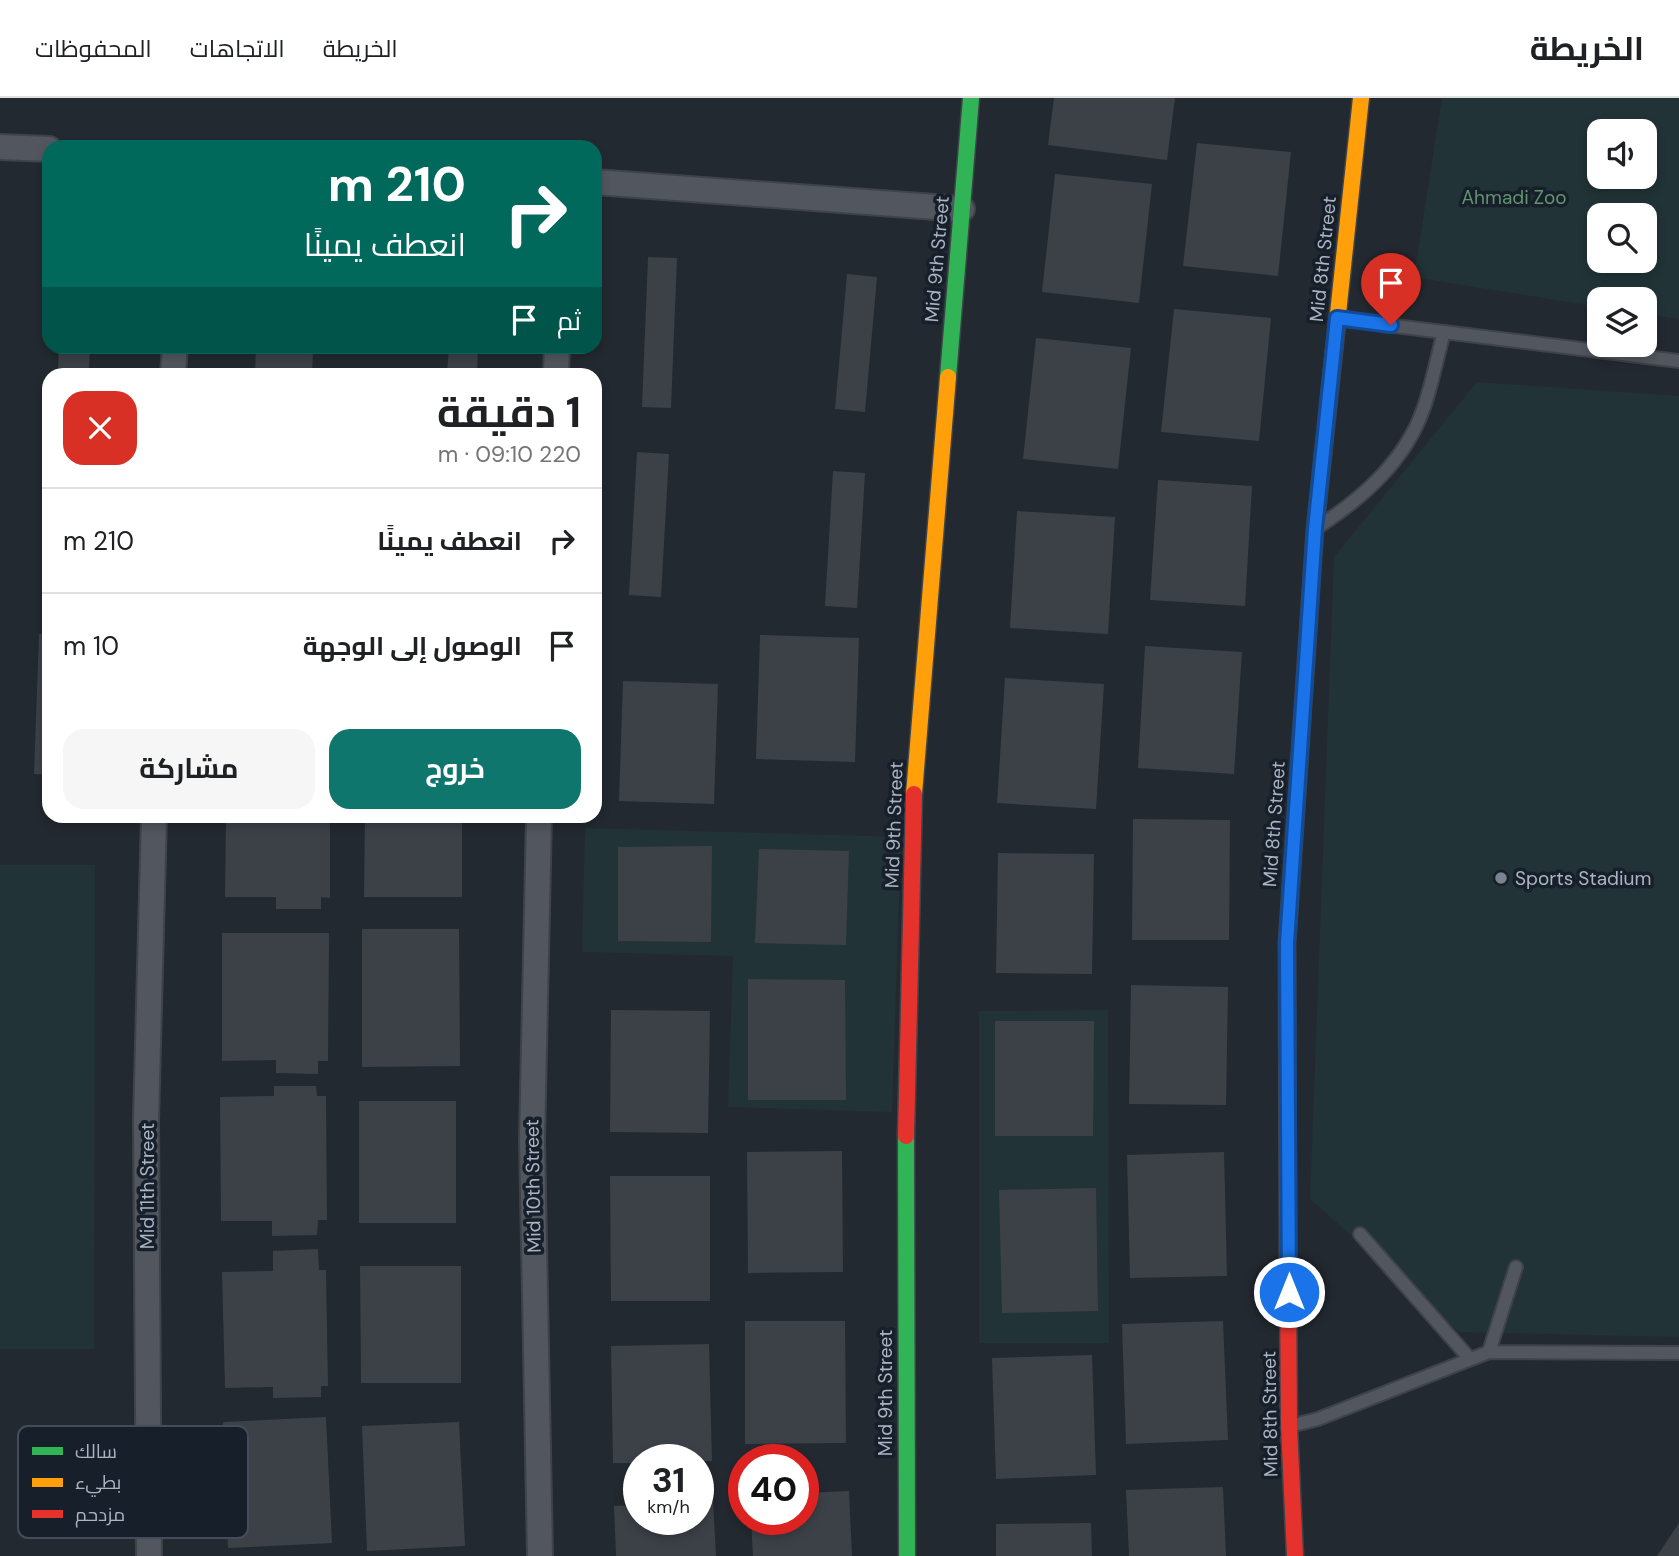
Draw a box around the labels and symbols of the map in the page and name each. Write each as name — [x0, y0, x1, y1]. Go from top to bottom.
park label: Ahmadi Zoo — [1461, 185, 1567, 210]
street label: Mid 9th Street — [919, 195, 955, 323]
street label: Mid 8th Street — [1304, 195, 1342, 323]
pin — [1361, 253, 1421, 325]
street label: Mid 8th Street — [1257, 760, 1291, 888]
street label: Mid 9th Street — [879, 761, 909, 889]
place label: Sports Stadium — [1515, 866, 1651, 891]
marker: Sports Stadium — [1493, 870, 1509, 886]
street label: Mid 10th Street — [519, 1119, 547, 1253]
street label: Mid 11th Street — [135, 1123, 160, 1249]
position arrow — [1252, 1255, 1326, 1329]
street label: Mid 9th Street — [873, 1330, 898, 1456]
street label: Mid 8th Street — [1256, 1351, 1284, 1477]
legend — [18, 1426, 248, 1538]
text: سالك — [75, 1439, 117, 1464]
speed limit sign: 40 — [728, 1444, 819, 1535]
text: بطيء — [75, 1470, 121, 1497]
text: مزدحم — [75, 1502, 125, 1528]

